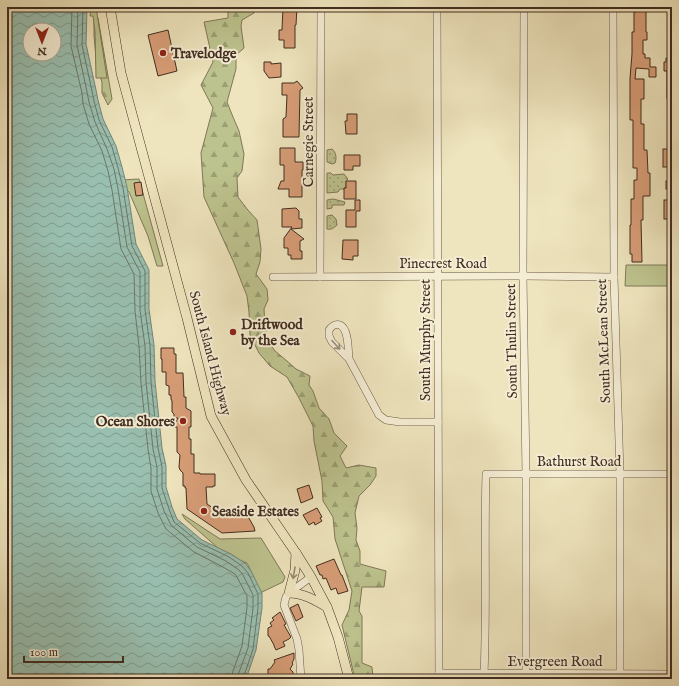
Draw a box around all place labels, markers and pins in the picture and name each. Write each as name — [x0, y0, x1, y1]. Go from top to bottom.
place label: Travelodge — [170, 45, 237, 63]
marker: Travelodge — [158, 48, 168, 58]
place label: Driftwood by the Sea — [240, 316, 303, 350]
marker: Driftwood by the Sea — [228, 327, 238, 337]
place label: Ocean Shores — [96, 413, 175, 431]
marker: Ocean Shores — [178, 416, 188, 426]
place label: Seaside Estates — [212, 503, 299, 521]
marker: Seaside Estates — [199, 506, 209, 516]

